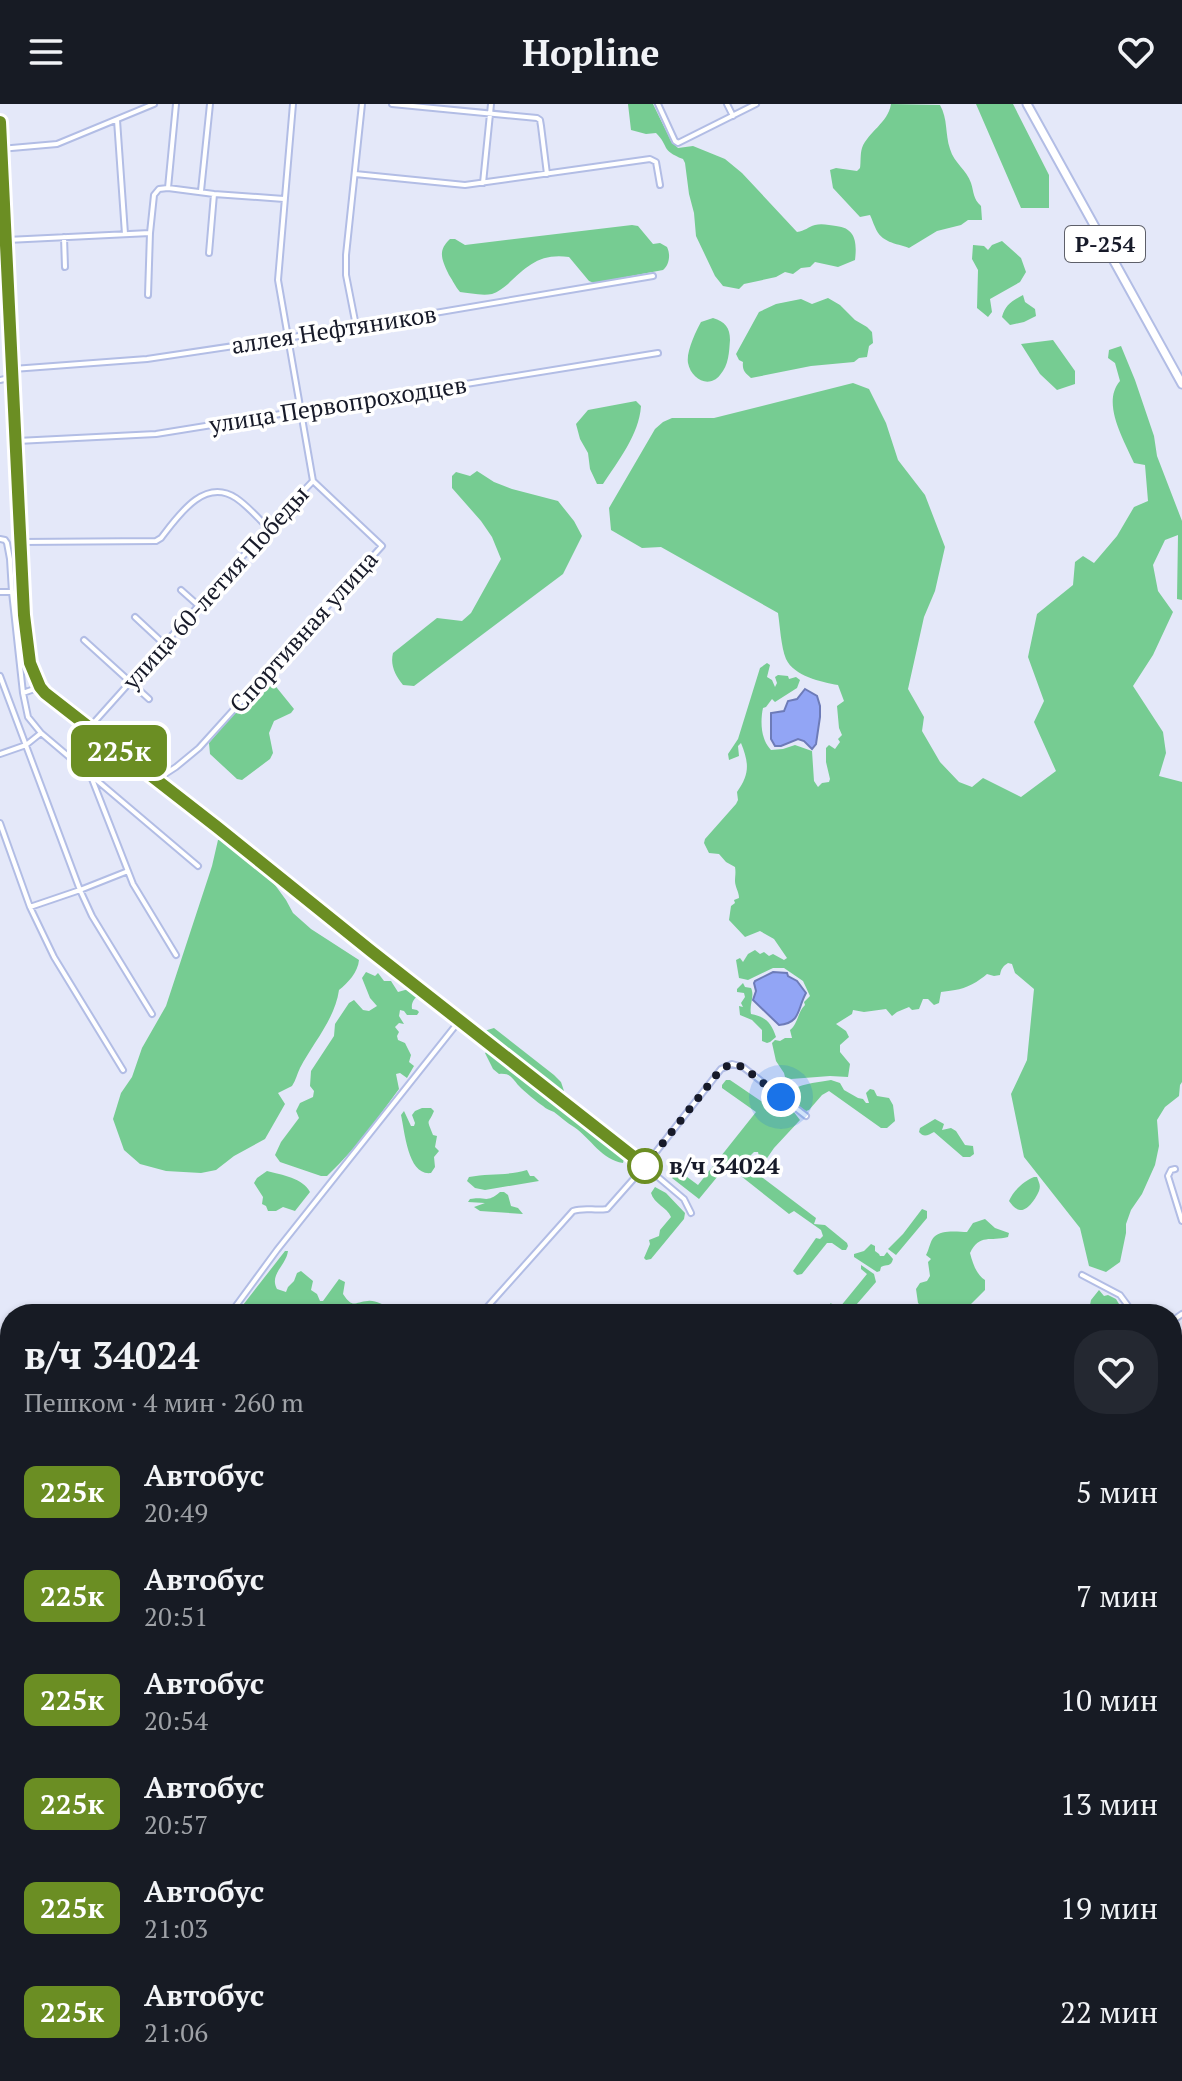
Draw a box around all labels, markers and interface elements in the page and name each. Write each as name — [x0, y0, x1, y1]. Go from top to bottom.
text: Hopline — [522, 29, 660, 76]
icon: menu — [24, 30, 68, 74]
icon: heart — [1114, 30, 1158, 74]
road number: Р-254 — [1065, 226, 1145, 262]
street label: аллея Нефтяников — [229, 297, 439, 361]
street label: улица Первопроходцев — [206, 368, 469, 440]
street label: улица 60-летия Победы — [114, 479, 315, 697]
street label: Спортивная улица — [222, 544, 385, 719]
line badge: 225к — [63, 725, 175, 777]
text: 225к — [87, 732, 151, 769]
your location — [761, 1077, 801, 1117]
marker: в/ч 34024 — [628, 1149, 662, 1183]
place label: в/ч 34024 — [669, 1149, 780, 1181]
text: в/ч 34024 — [24, 1330, 199, 1380]
button: heart — [1074, 1330, 1158, 1414]
text: Пешком · 4 мин · 260 m — [24, 1385, 304, 1419]
text: Автобус — [144, 1455, 264, 1495]
text: 5 мин — [1076, 1472, 1158, 1512]
text: 225к — [40, 1473, 104, 1510]
text: 20:49 — [144, 1495, 208, 1529]
text: Автобус — [144, 1559, 264, 1599]
text: 7 мин — [1076, 1576, 1158, 1616]
text: 225к — [40, 1577, 104, 1614]
text: 20:51 — [144, 1599, 208, 1633]
text: Автобус — [144, 1663, 264, 1703]
text: 10 мин — [1060, 1680, 1158, 1720]
text: 225к — [40, 1681, 104, 1718]
text: 20:54 — [144, 1703, 208, 1737]
text: Автобус — [144, 1767, 264, 1807]
text: 13 мин — [1060, 1784, 1158, 1824]
text: 225к — [40, 1785, 104, 1822]
text: 20:57 — [144, 1807, 208, 1841]
text: Автобус — [144, 1871, 264, 1911]
text: 19 мин — [1060, 1888, 1158, 1928]
text: 225к — [40, 1889, 104, 1926]
text: 21:03 — [144, 1911, 208, 1945]
text: Автобус — [144, 1975, 264, 2015]
text: 22 мин — [1060, 1992, 1158, 2032]
text: 225к — [40, 1993, 104, 2030]
text: 21:06 — [144, 2015, 208, 2049]

